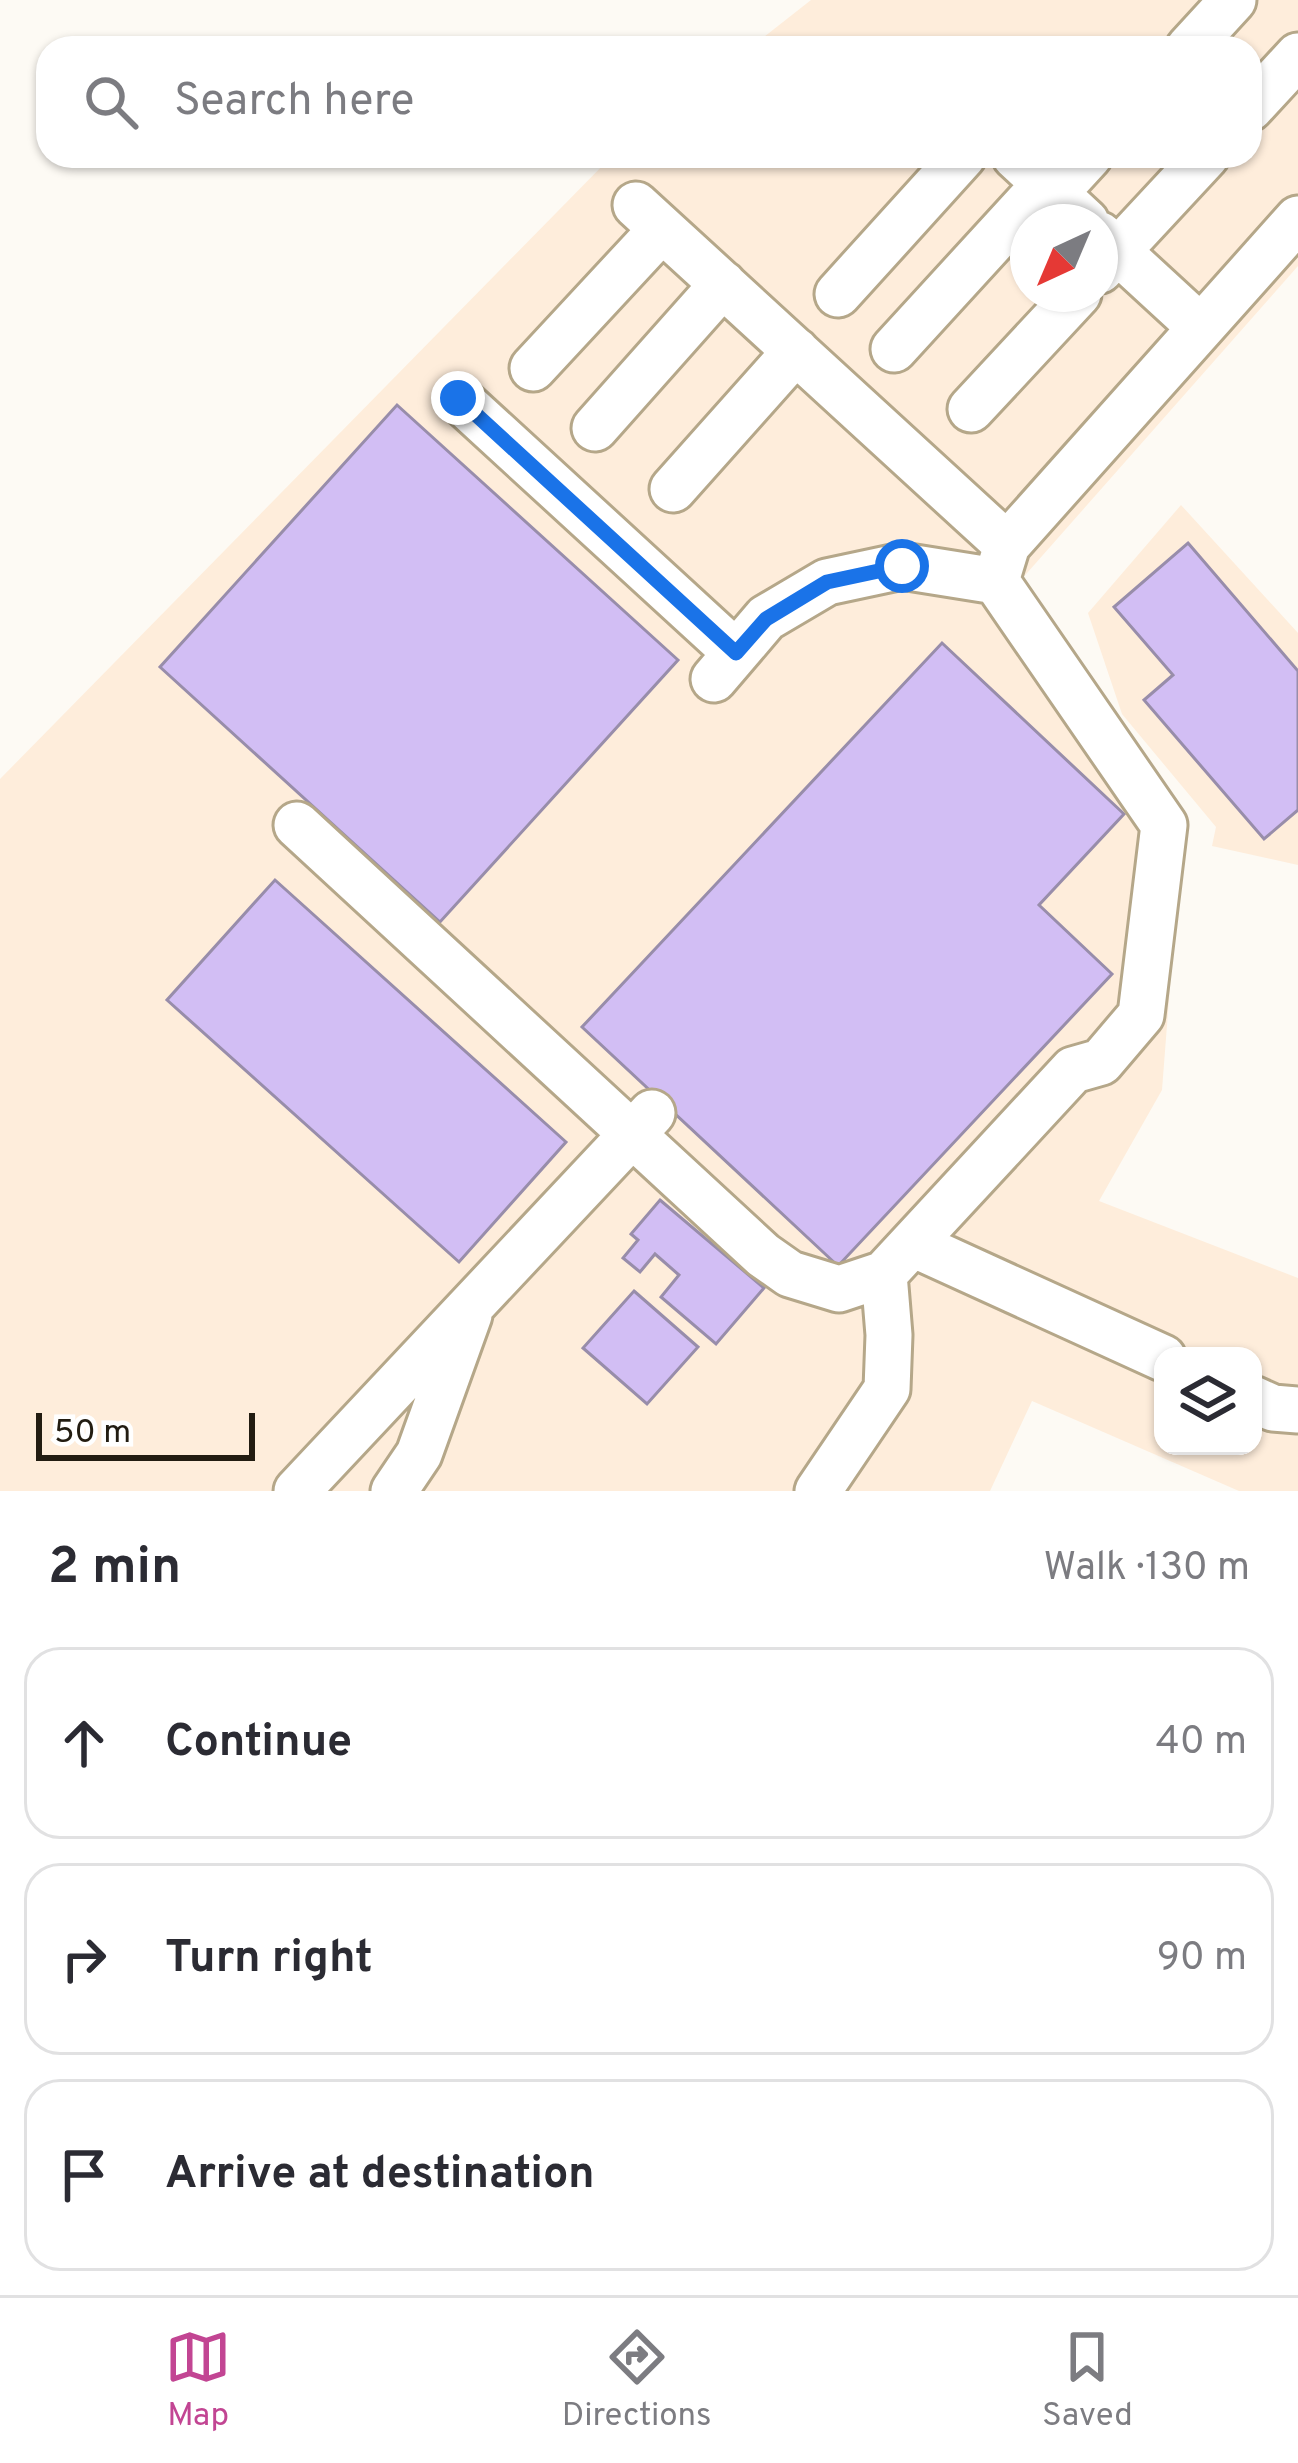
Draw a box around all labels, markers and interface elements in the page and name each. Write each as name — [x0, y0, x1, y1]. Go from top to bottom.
search box — [36, 36, 1262, 168]
icon: search — [78, 69, 144, 135]
text: Search here — [174, 74, 414, 131]
north arrow — [1010, 204, 1118, 312]
route end — [431, 371, 485, 425]
route start — [875, 539, 929, 593]
map controls — [1154, 1347, 1262, 1455]
button: layers — [1154, 1347, 1262, 1455]
scale bar — [36, 1407, 255, 1460]
text: 50 m — [54, 1413, 131, 1455]
text: 2 min — [48, 1537, 181, 1602]
text: Walk · 130 m — [1044, 1545, 1250, 1594]
icon: ahead — [51, 1710, 117, 1776]
text: Continue — [165, 1715, 352, 1772]
text: 40 m — [1156, 1719, 1247, 1768]
icon: right — [51, 1926, 117, 1992]
text: Turn right — [165, 1931, 373, 1988]
text: 90 m — [1157, 1935, 1247, 1984]
icon: arrive — [51, 2142, 117, 2208]
text: Arrive at destination — [165, 2147, 595, 2204]
tab: Map — [165, 2324, 231, 2438]
tab: Directions — [562, 2324, 712, 2438]
tab: Saved — [1042, 2324, 1133, 2438]

